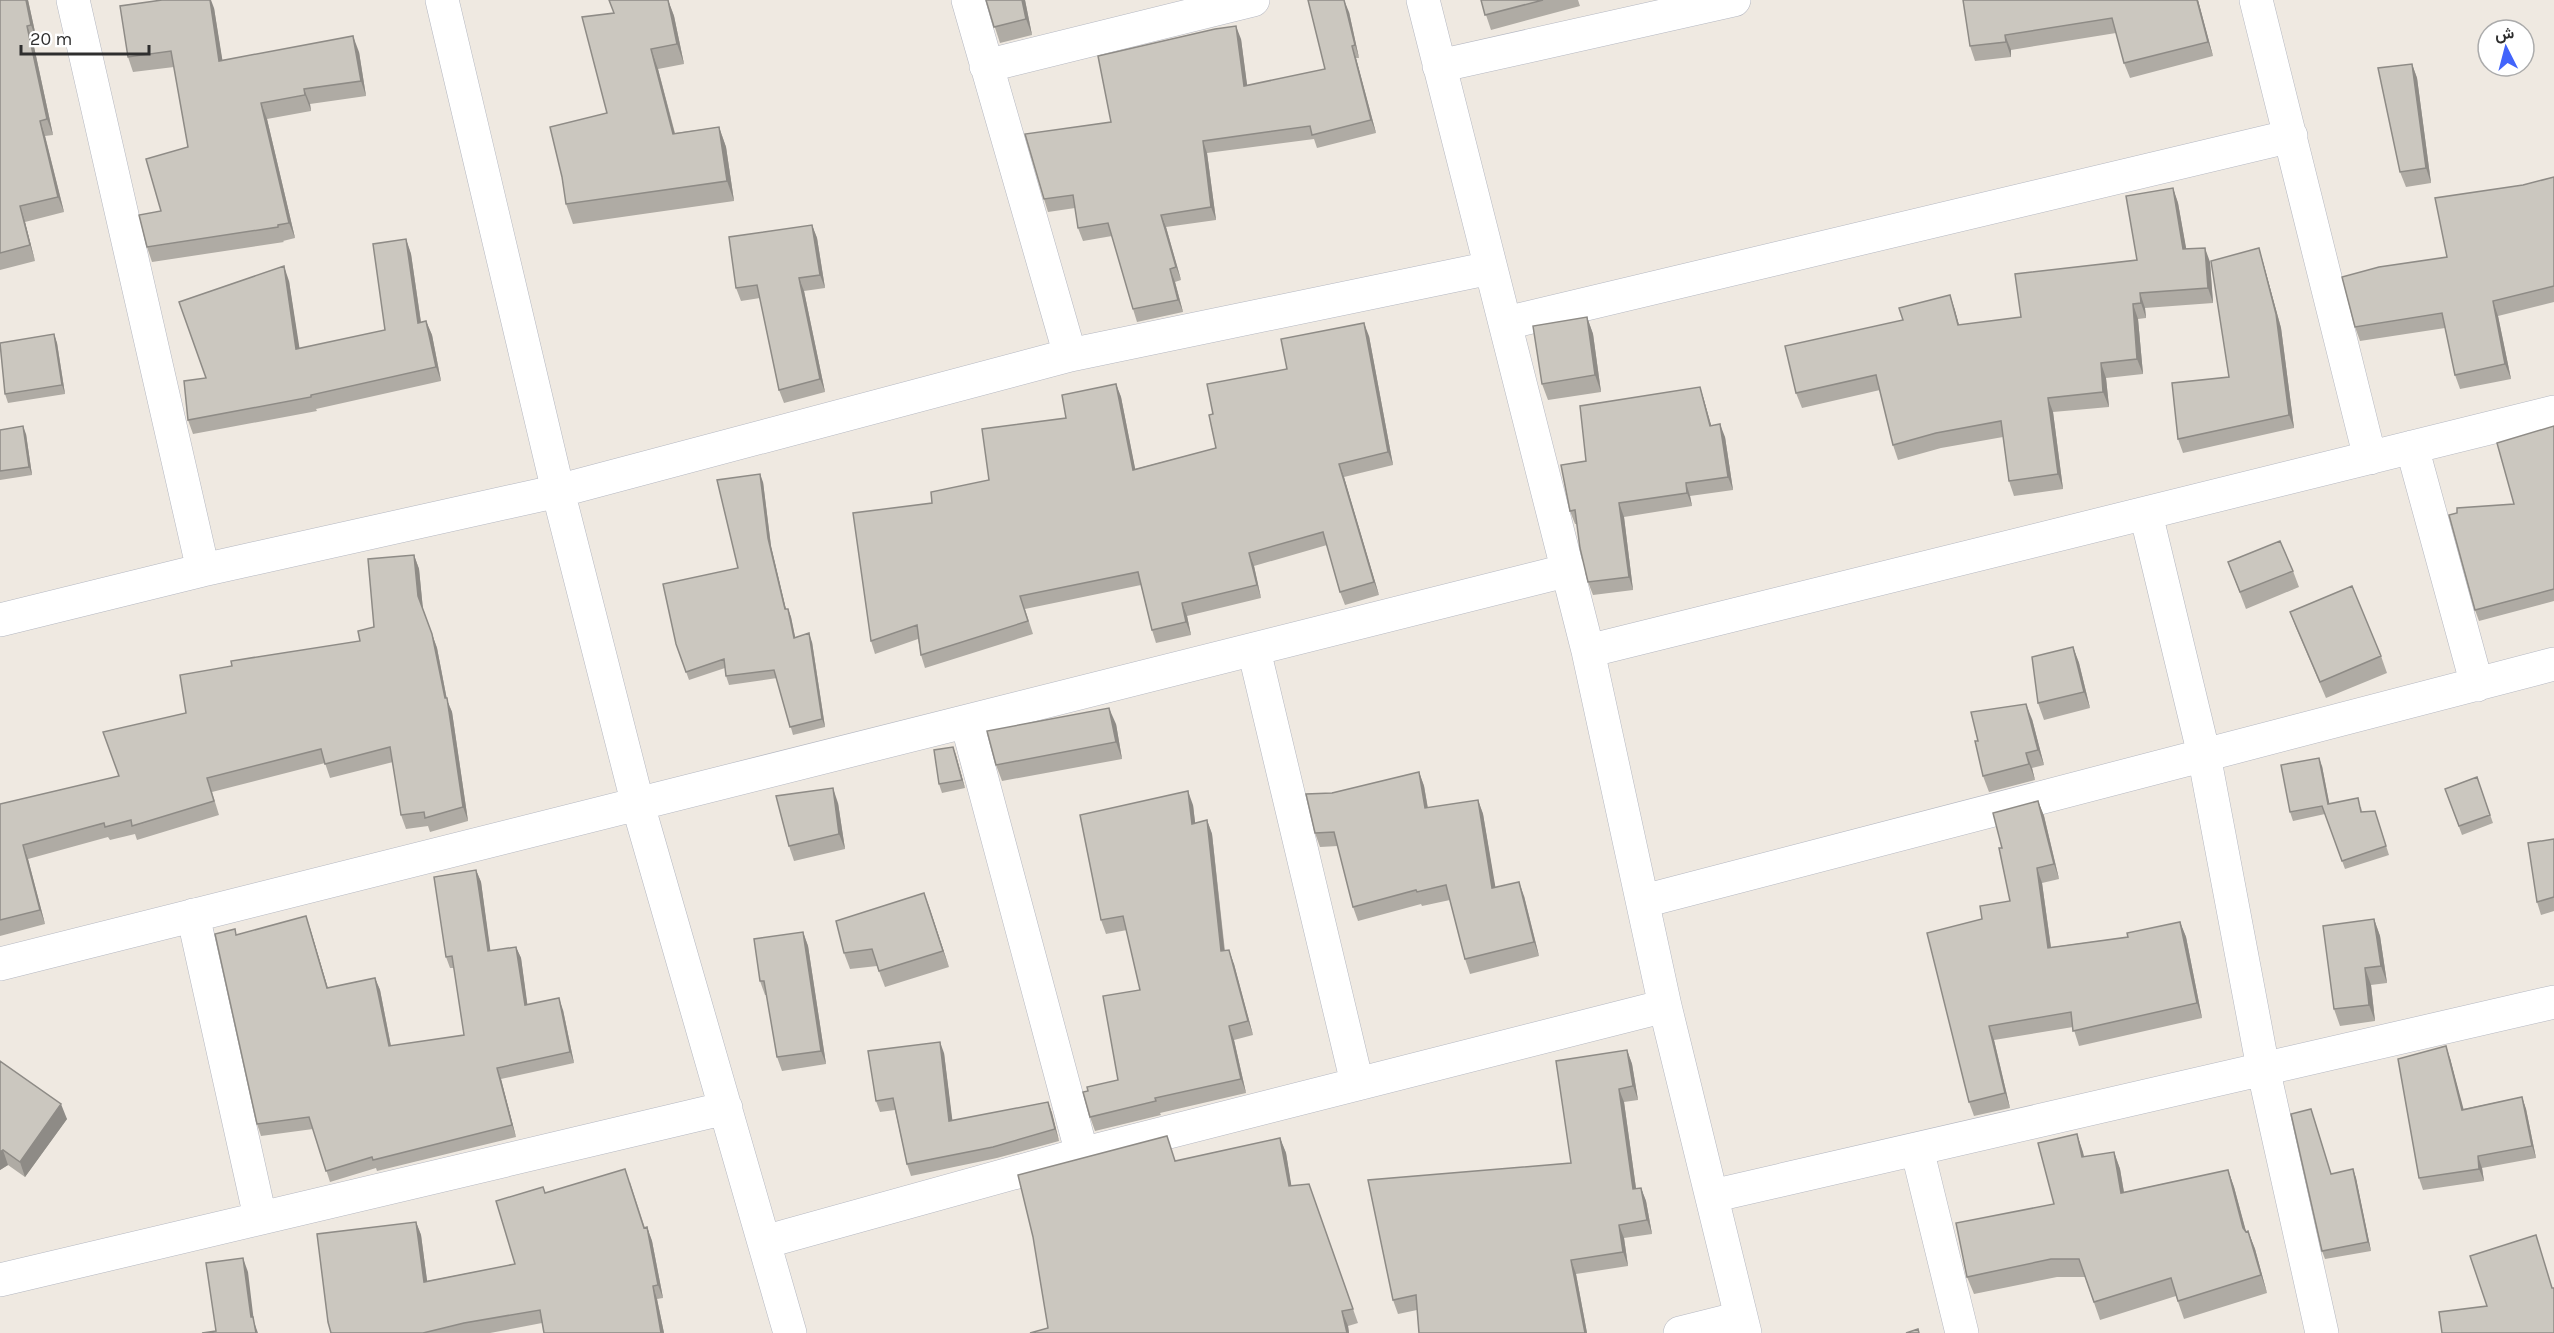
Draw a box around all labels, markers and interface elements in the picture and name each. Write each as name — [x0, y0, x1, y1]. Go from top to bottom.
scale bar — [21, 18, 148, 56]
north arrow — [2476, 18, 2536, 78]
text: ش — [2494, 23, 2515, 44]
text: 20 m — [30, 28, 72, 50]

